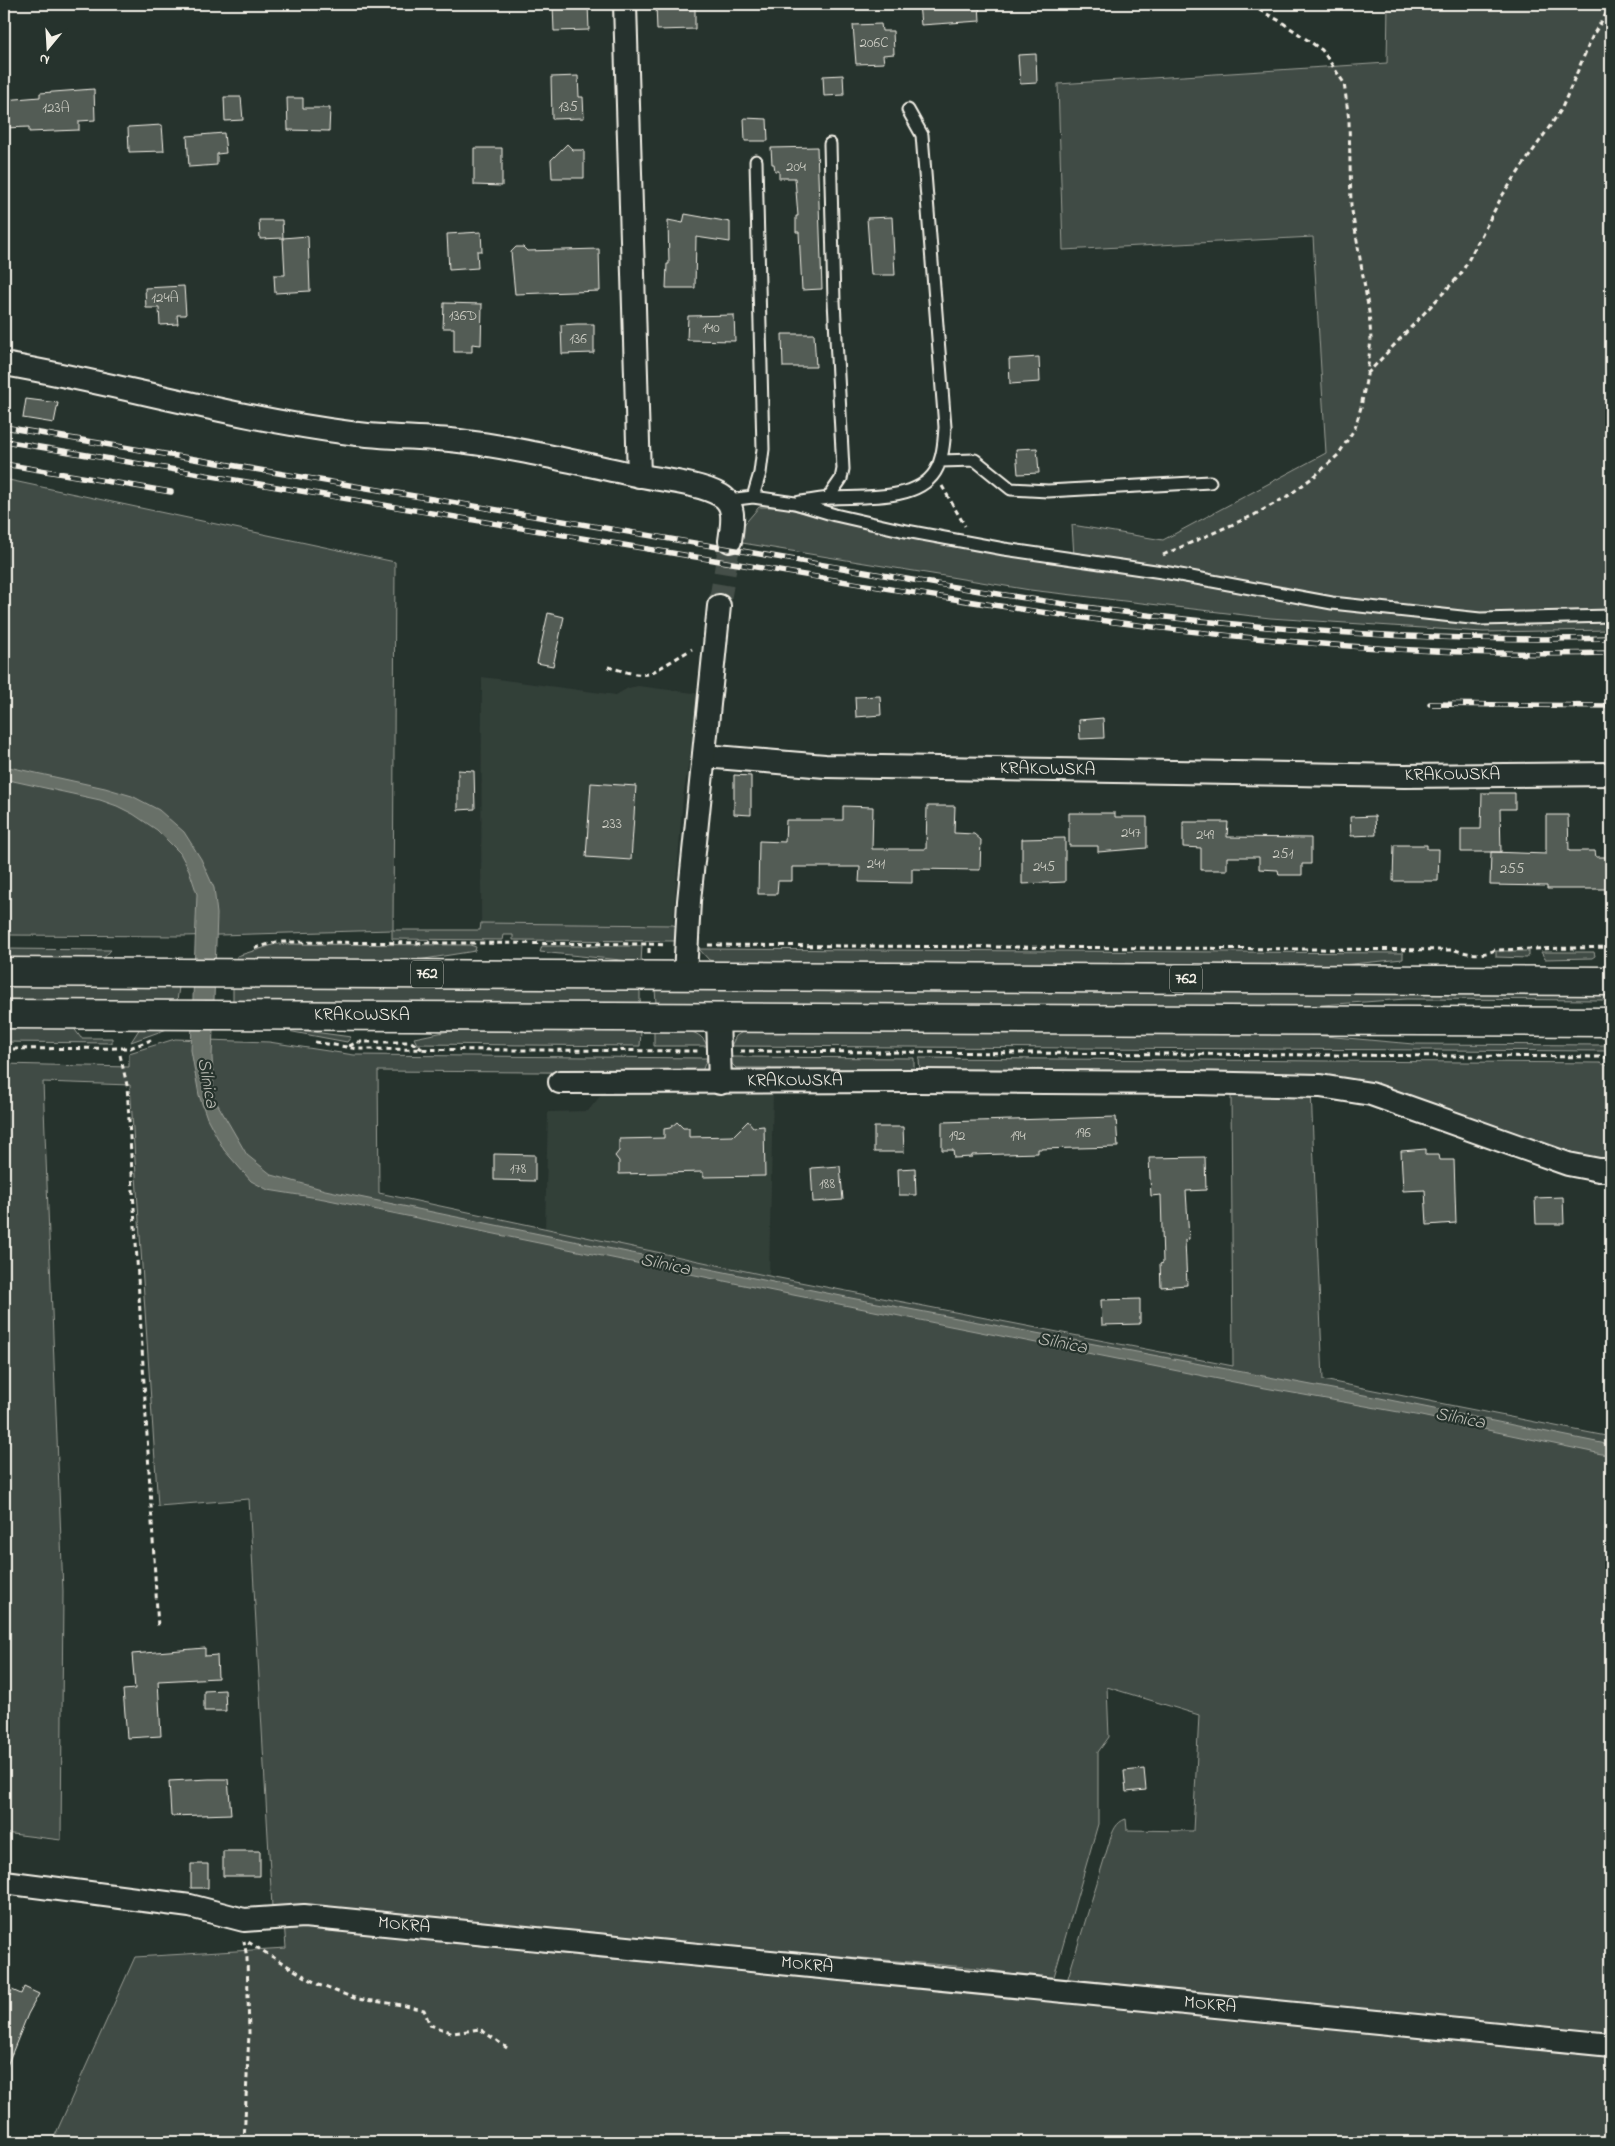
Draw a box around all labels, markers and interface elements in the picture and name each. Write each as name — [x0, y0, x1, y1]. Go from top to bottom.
north arrow — [22, 22, 72, 72]
house number: 206C — [860, 32, 888, 54]
text: N — [37, 47, 52, 70]
house number: 135 — [558, 96, 578, 118]
house number: 123A — [42, 97, 70, 119]
house number: 204 — [786, 156, 806, 178]
house number: 124A — [151, 287, 179, 309]
house number: 136D — [449, 305, 477, 327]
house number: 140 — [702, 317, 720, 339]
house number: 136 — [569, 328, 587, 350]
street label: KRAKOWSKA — [999, 756, 1096, 784]
street label: KRAKOWSKA — [1405, 762, 1500, 789]
house number: 233 — [602, 813, 622, 835]
house number: 247 — [1121, 822, 1141, 844]
house number: 249 — [1196, 824, 1215, 846]
house number: 251 — [1273, 843, 1294, 865]
house number: 241 — [867, 853, 885, 875]
house number: 245 — [1033, 856, 1056, 878]
house number: 255 — [1500, 858, 1525, 880]
road number: 762 — [411, 961, 443, 988]
road number: 762 — [1170, 966, 1202, 992]
street label: KRAKOWSKA — [314, 1003, 410, 1029]
water label: Silnica — [189, 1056, 225, 1111]
street label: KRAKOWSKA — [747, 1068, 843, 1094]
house number: 196 — [1075, 1122, 1091, 1144]
house number: 192 — [949, 1125, 966, 1147]
house number: 194 — [1010, 1125, 1026, 1147]
house number: 178 — [510, 1158, 527, 1180]
house number: 188 — [819, 1173, 835, 1195]
water label: Silnica — [638, 1247, 693, 1284]
water label: Silnica — [1035, 1326, 1090, 1362]
water label: Silnica — [1433, 1401, 1488, 1437]
street label: MOKRA — [377, 1910, 431, 1941]
street label: MOKRA — [780, 1950, 835, 1981]
street label: MOKRA — [1183, 1990, 1238, 2021]

